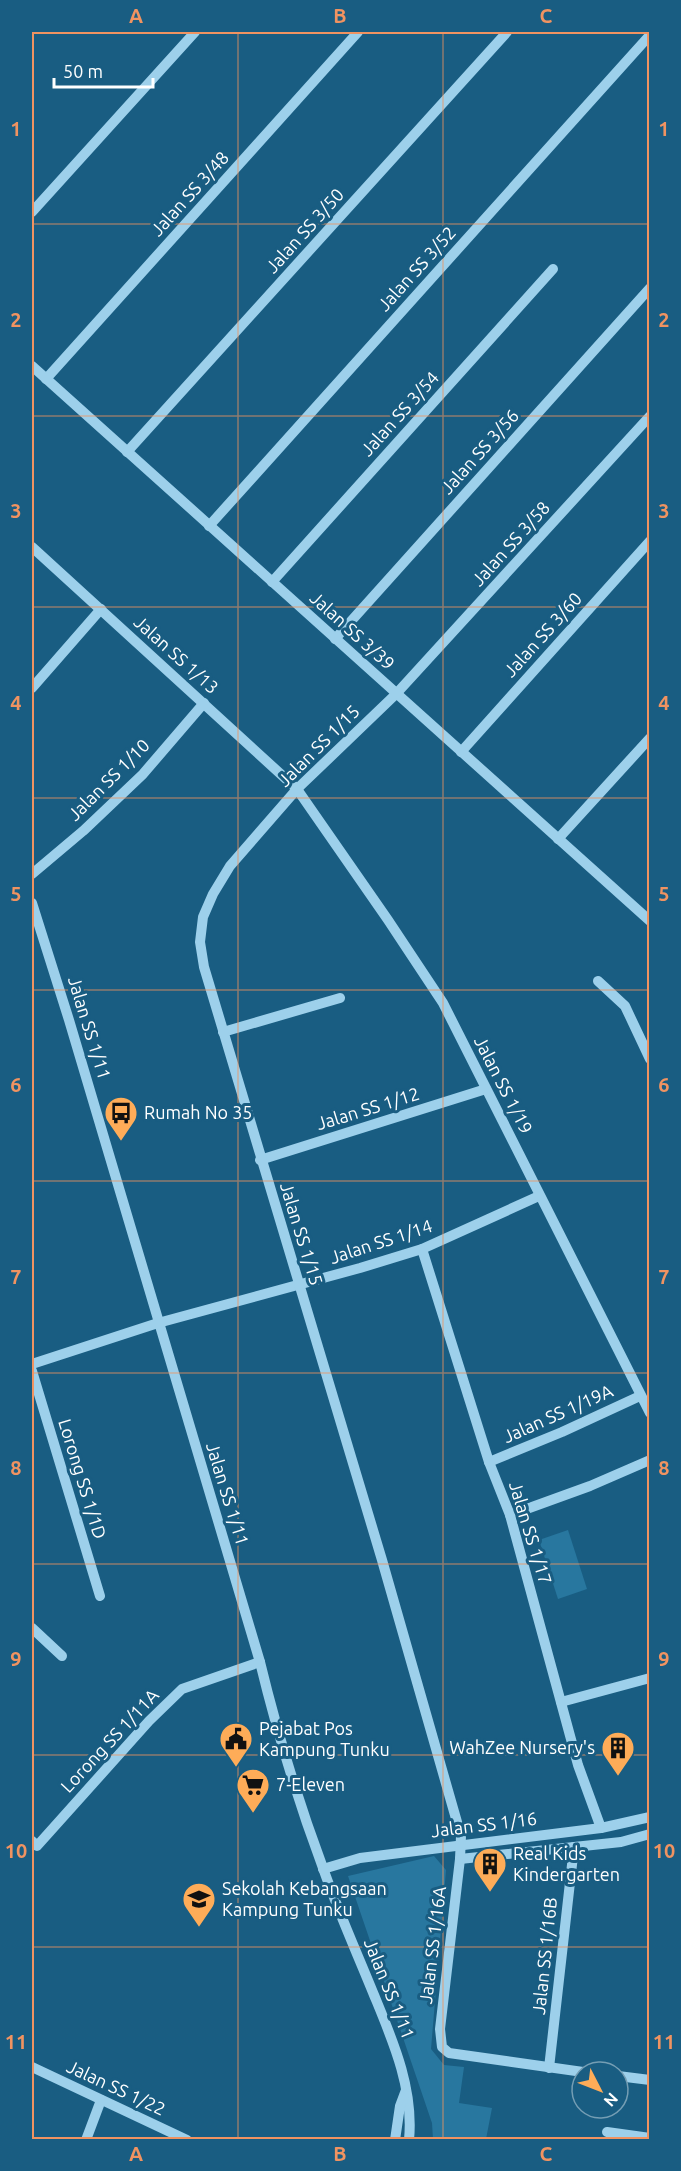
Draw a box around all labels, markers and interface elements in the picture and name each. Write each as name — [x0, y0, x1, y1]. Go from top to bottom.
text: A — [129, 4, 143, 27]
text: B — [333, 4, 347, 27]
text: C — [540, 4, 553, 27]
scale bar — [54, 51, 153, 89]
text: 50 m — [63, 61, 103, 81]
text: 1 — [10, 117, 22, 140]
text: 1 — [658, 117, 670, 140]
street label: Jalan SS 3/48 — [146, 147, 232, 240]
street label: Jalan SS 3/50 — [261, 184, 347, 277]
street label: Jalan SS 3/52 — [373, 222, 459, 315]
text: 2 — [10, 308, 22, 331]
text: 2 — [658, 308, 670, 331]
street label: Jalan SS 3/54 — [356, 367, 442, 460]
street label: Jalan SS 3/56 — [436, 405, 522, 498]
street label: Jalan SS 3/58 — [467, 497, 553, 590]
text: 3 — [10, 499, 22, 522]
text: 3 — [658, 499, 670, 522]
street label: Jalan SS 3/39 — [306, 587, 399, 673]
street label: Jalan SS 3/60 — [499, 588, 585, 681]
street label: Jalan SS 1/13 — [130, 611, 223, 697]
text: 4 — [10, 691, 22, 714]
text: 4 — [658, 691, 670, 714]
street label: Jalan SS 1/15 — [274, 701, 363, 790]
street label: Jalan SS 1/10 — [64, 735, 153, 824]
text: 5 — [10, 882, 22, 905]
text: 5 — [658, 882, 670, 905]
street label: Jalan SS 1/11 — [65, 974, 115, 1082]
street label: Jalan SS 1/19 — [471, 1033, 537, 1137]
text: 6 — [10, 1073, 22, 1096]
text: 6 — [658, 1073, 670, 1096]
street label: Jalan SS 1/12 — [314, 1083, 422, 1133]
bus stop icon: Rumah No 35 — [103, 1095, 139, 1142]
place label: Rumah No 35 — [144, 1102, 253, 1122]
street label: Jalan SS 1/15 — [277, 1180, 327, 1288]
street label: Jalan SS 1/14 — [327, 1215, 434, 1267]
text: 7 — [10, 1265, 22, 1288]
text: 7 — [658, 1265, 670, 1288]
street label: Jalan SS 1/19A — [499, 1380, 616, 1446]
street label: Lorong SS 1/1D — [55, 1416, 111, 1541]
street label: Jalan SS 1/11 — [203, 1440, 253, 1548]
text: 8 — [10, 1456, 22, 1479]
text: 8 — [658, 1456, 670, 1479]
street label: Jalan SS 1/17 — [506, 1479, 556, 1587]
text: 9 — [10, 1647, 22, 1670]
text: 9 — [658, 1647, 670, 1670]
street label: Lorong SS 1/11A — [56, 1684, 162, 1796]
place label: Pejabat Pos Kampung Tunku — [259, 1718, 390, 1759]
public building icon: Pejabat Pos Kampung Tunku — [218, 1721, 254, 1768]
building icon: WahZee Nursery's — [600, 1730, 636, 1777]
place label: WahZee Nursery's — [449, 1737, 595, 1757]
supermarket icon: 7-Eleven — [235, 1767, 271, 1814]
place label: 7-Eleven — [276, 1774, 345, 1794]
street label: Jalan SS 1/16 — [430, 1808, 538, 1840]
text: 10 — [5, 1839, 27, 1862]
text: 10 — [653, 1839, 675, 1862]
place label: Real Kids Kindergarten — [513, 1843, 620, 1884]
building icon: Real Kids Kindergarten — [472, 1846, 508, 1893]
place label: Sekolah Kebangsaan Kampung Tunku — [222, 1878, 387, 1919]
school or university icon: Sekolah Kebangsaan Kampung Tunku — [181, 1881, 217, 1928]
street label: Jalan SS 1/16A — [415, 1885, 449, 2005]
street label: Jalan SS 1/16B — [528, 1896, 560, 2016]
street label: Jalan SS 1/11 — [361, 1935, 419, 2042]
text: 11 — [5, 2030, 27, 2053]
text: 11 — [653, 2030, 675, 2053]
street label: Jalan SS 1/22 — [64, 2056, 169, 2119]
north arrow — [570, 2060, 630, 2120]
text: N — [600, 2090, 622, 2110]
text: A — [129, 2142, 143, 2165]
text: B — [333, 2142, 347, 2165]
text: C — [540, 2142, 553, 2165]

